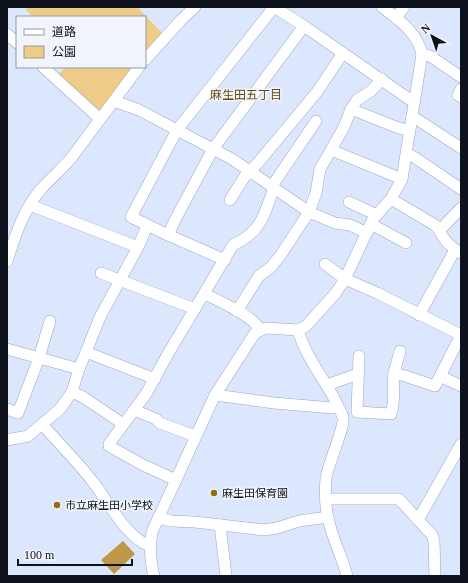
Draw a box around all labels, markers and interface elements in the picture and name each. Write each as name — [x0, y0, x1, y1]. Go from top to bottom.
legend — [16, 16, 146, 68]
north arrow — [412, 16, 452, 56]
text: N — [419, 21, 433, 35]
text: 道路 — [52, 25, 76, 39]
text: 公園 — [52, 45, 76, 59]
district label: 麻生田五丁目 — [210, 88, 282, 102]
place label: 麻生田保育園 — [222, 487, 288, 499]
marker: 麻生田保育園 — [209, 488, 219, 498]
place label: 市立麻生田小学校 — [65, 499, 153, 511]
marker: 市立麻生田小学校 — [52, 500, 62, 510]
scale bar — [18, 541, 132, 567]
text: 100 m — [24, 548, 55, 562]

